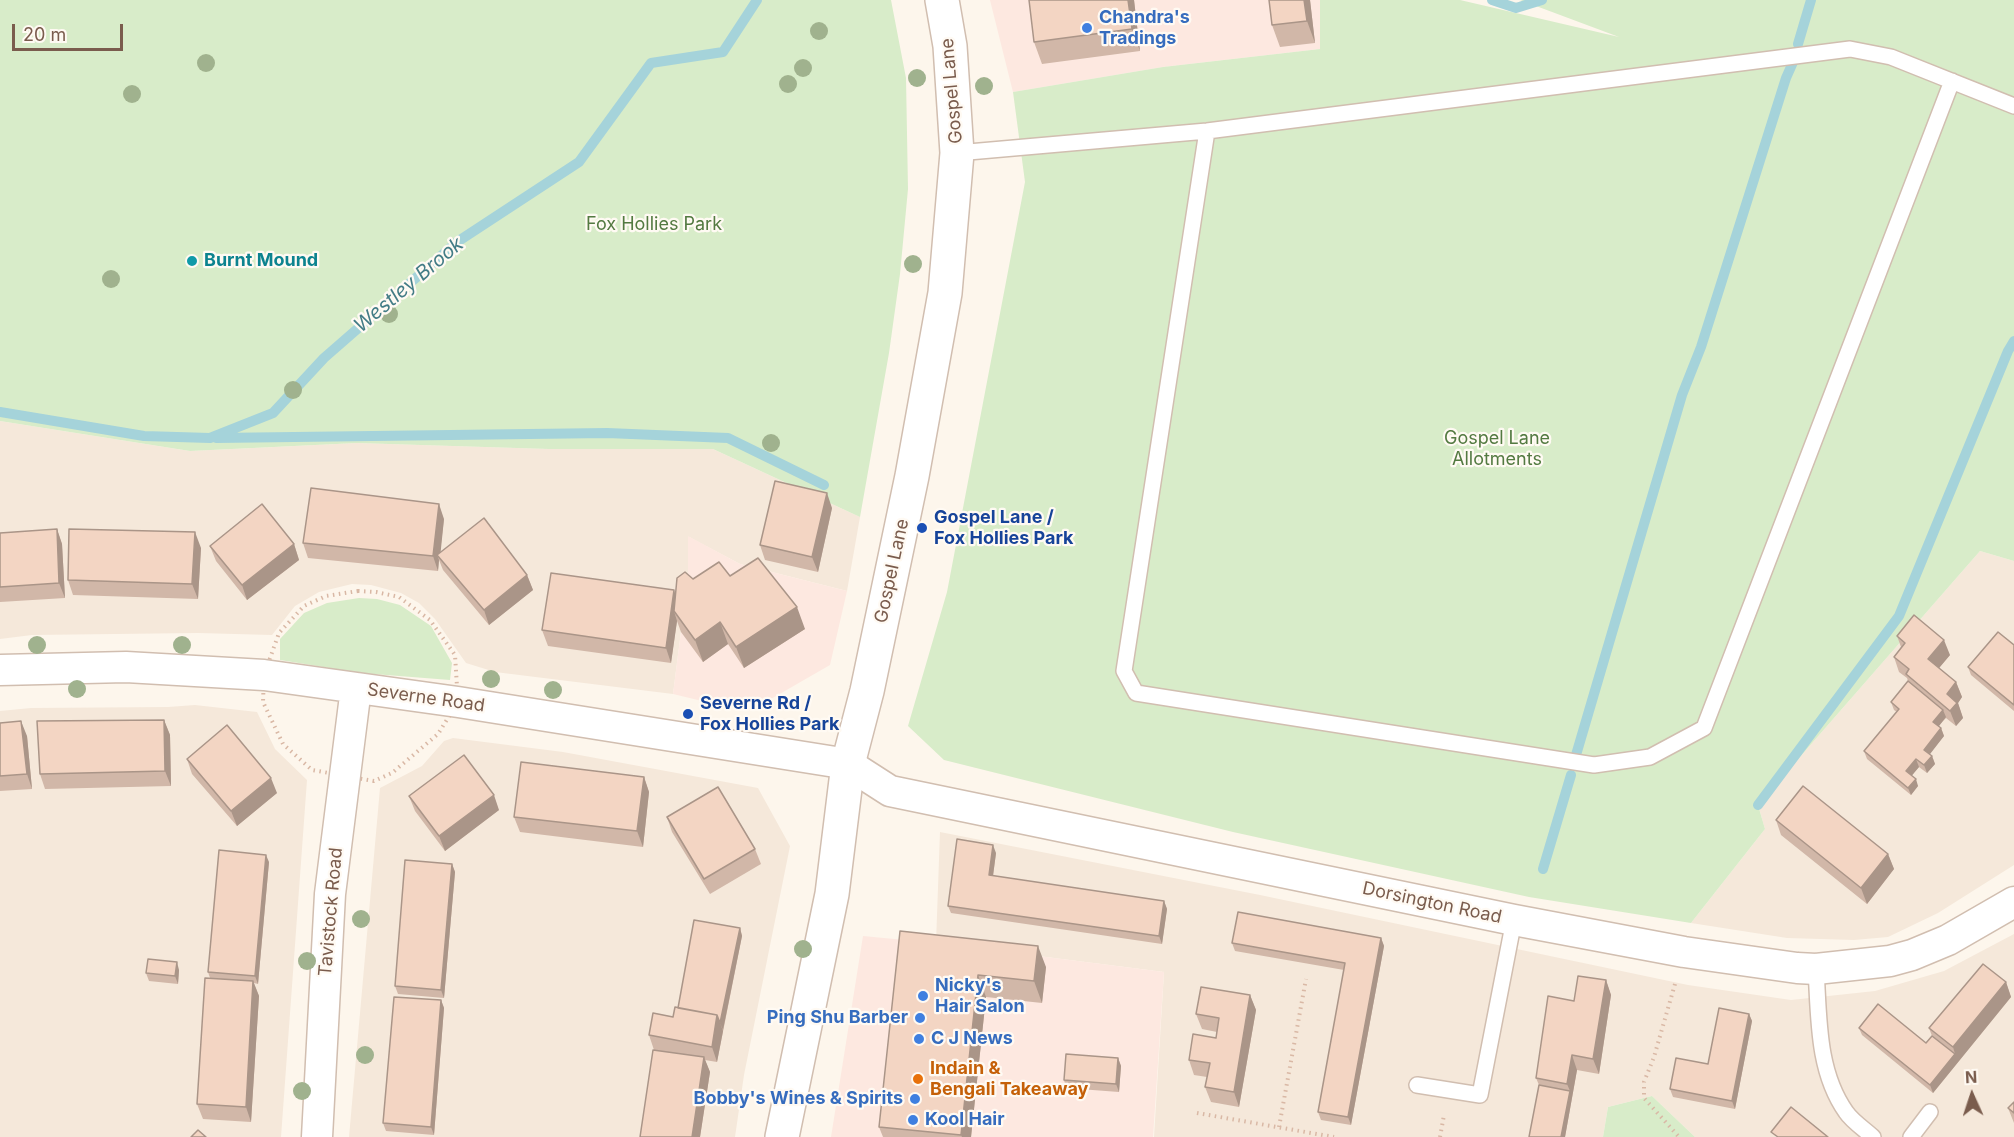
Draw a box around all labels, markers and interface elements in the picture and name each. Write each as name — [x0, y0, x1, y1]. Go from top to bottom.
place label: Chandra's Tradings — [1099, 7, 1190, 50]
scale bar — [15, 12, 126, 50]
marker: Chandra's Tradings — [1080, 21, 1094, 35]
text: 20 m — [23, 24, 66, 45]
street label: Gospel Lane — [937, 37, 967, 145]
park label: Fox Hollies Park — [586, 214, 722, 236]
water label: Westley Brook — [349, 232, 469, 338]
place label: Burnt Mound — [204, 250, 318, 272]
marker: Burnt Mound — [185, 254, 199, 268]
park label: Gospel Lane Allotments — [1444, 428, 1550, 470]
place label: Gospel Lane / Fox Hollies Park — [934, 507, 1074, 550]
street label: Gospel Lane — [870, 517, 914, 625]
marker: Gospel Lane / Fox Hollies Park — [915, 521, 929, 535]
street label: Severne Road — [366, 679, 486, 717]
place label: Severne Rd / Fox Hollies Park — [700, 693, 840, 736]
marker: Severne Rd / Fox Hollies Park — [681, 707, 695, 721]
street label: Tavistock Road — [315, 847, 347, 977]
street label: Dorsington Road — [1360, 878, 1504, 928]
place label: Nicky's Hair Salon — [935, 975, 1025, 1018]
marker: Nicky's Hair Salon — [916, 989, 930, 1003]
place label: Ping Shu Barber — [767, 1007, 908, 1029]
marker: Ping Shu Barber — [913, 1011, 927, 1025]
place label: C J News — [931, 1028, 1013, 1050]
marker: C J News — [912, 1032, 926, 1046]
place label: Indain & Bengali Takeaway — [930, 1058, 1088, 1100]
north arrow — [1942, 1065, 2002, 1125]
text: N — [1964, 1067, 1978, 1087]
marker: Indain & Bengali Takeaway — [911, 1072, 925, 1086]
place label: Bobby's Wines & Spirits — [693, 1088, 903, 1110]
marker: Bobby's Wines & Spirits — [908, 1092, 922, 1106]
place label: Kool Hair — [925, 1109, 1005, 1131]
marker: Kool Hair — [906, 1113, 920, 1127]

